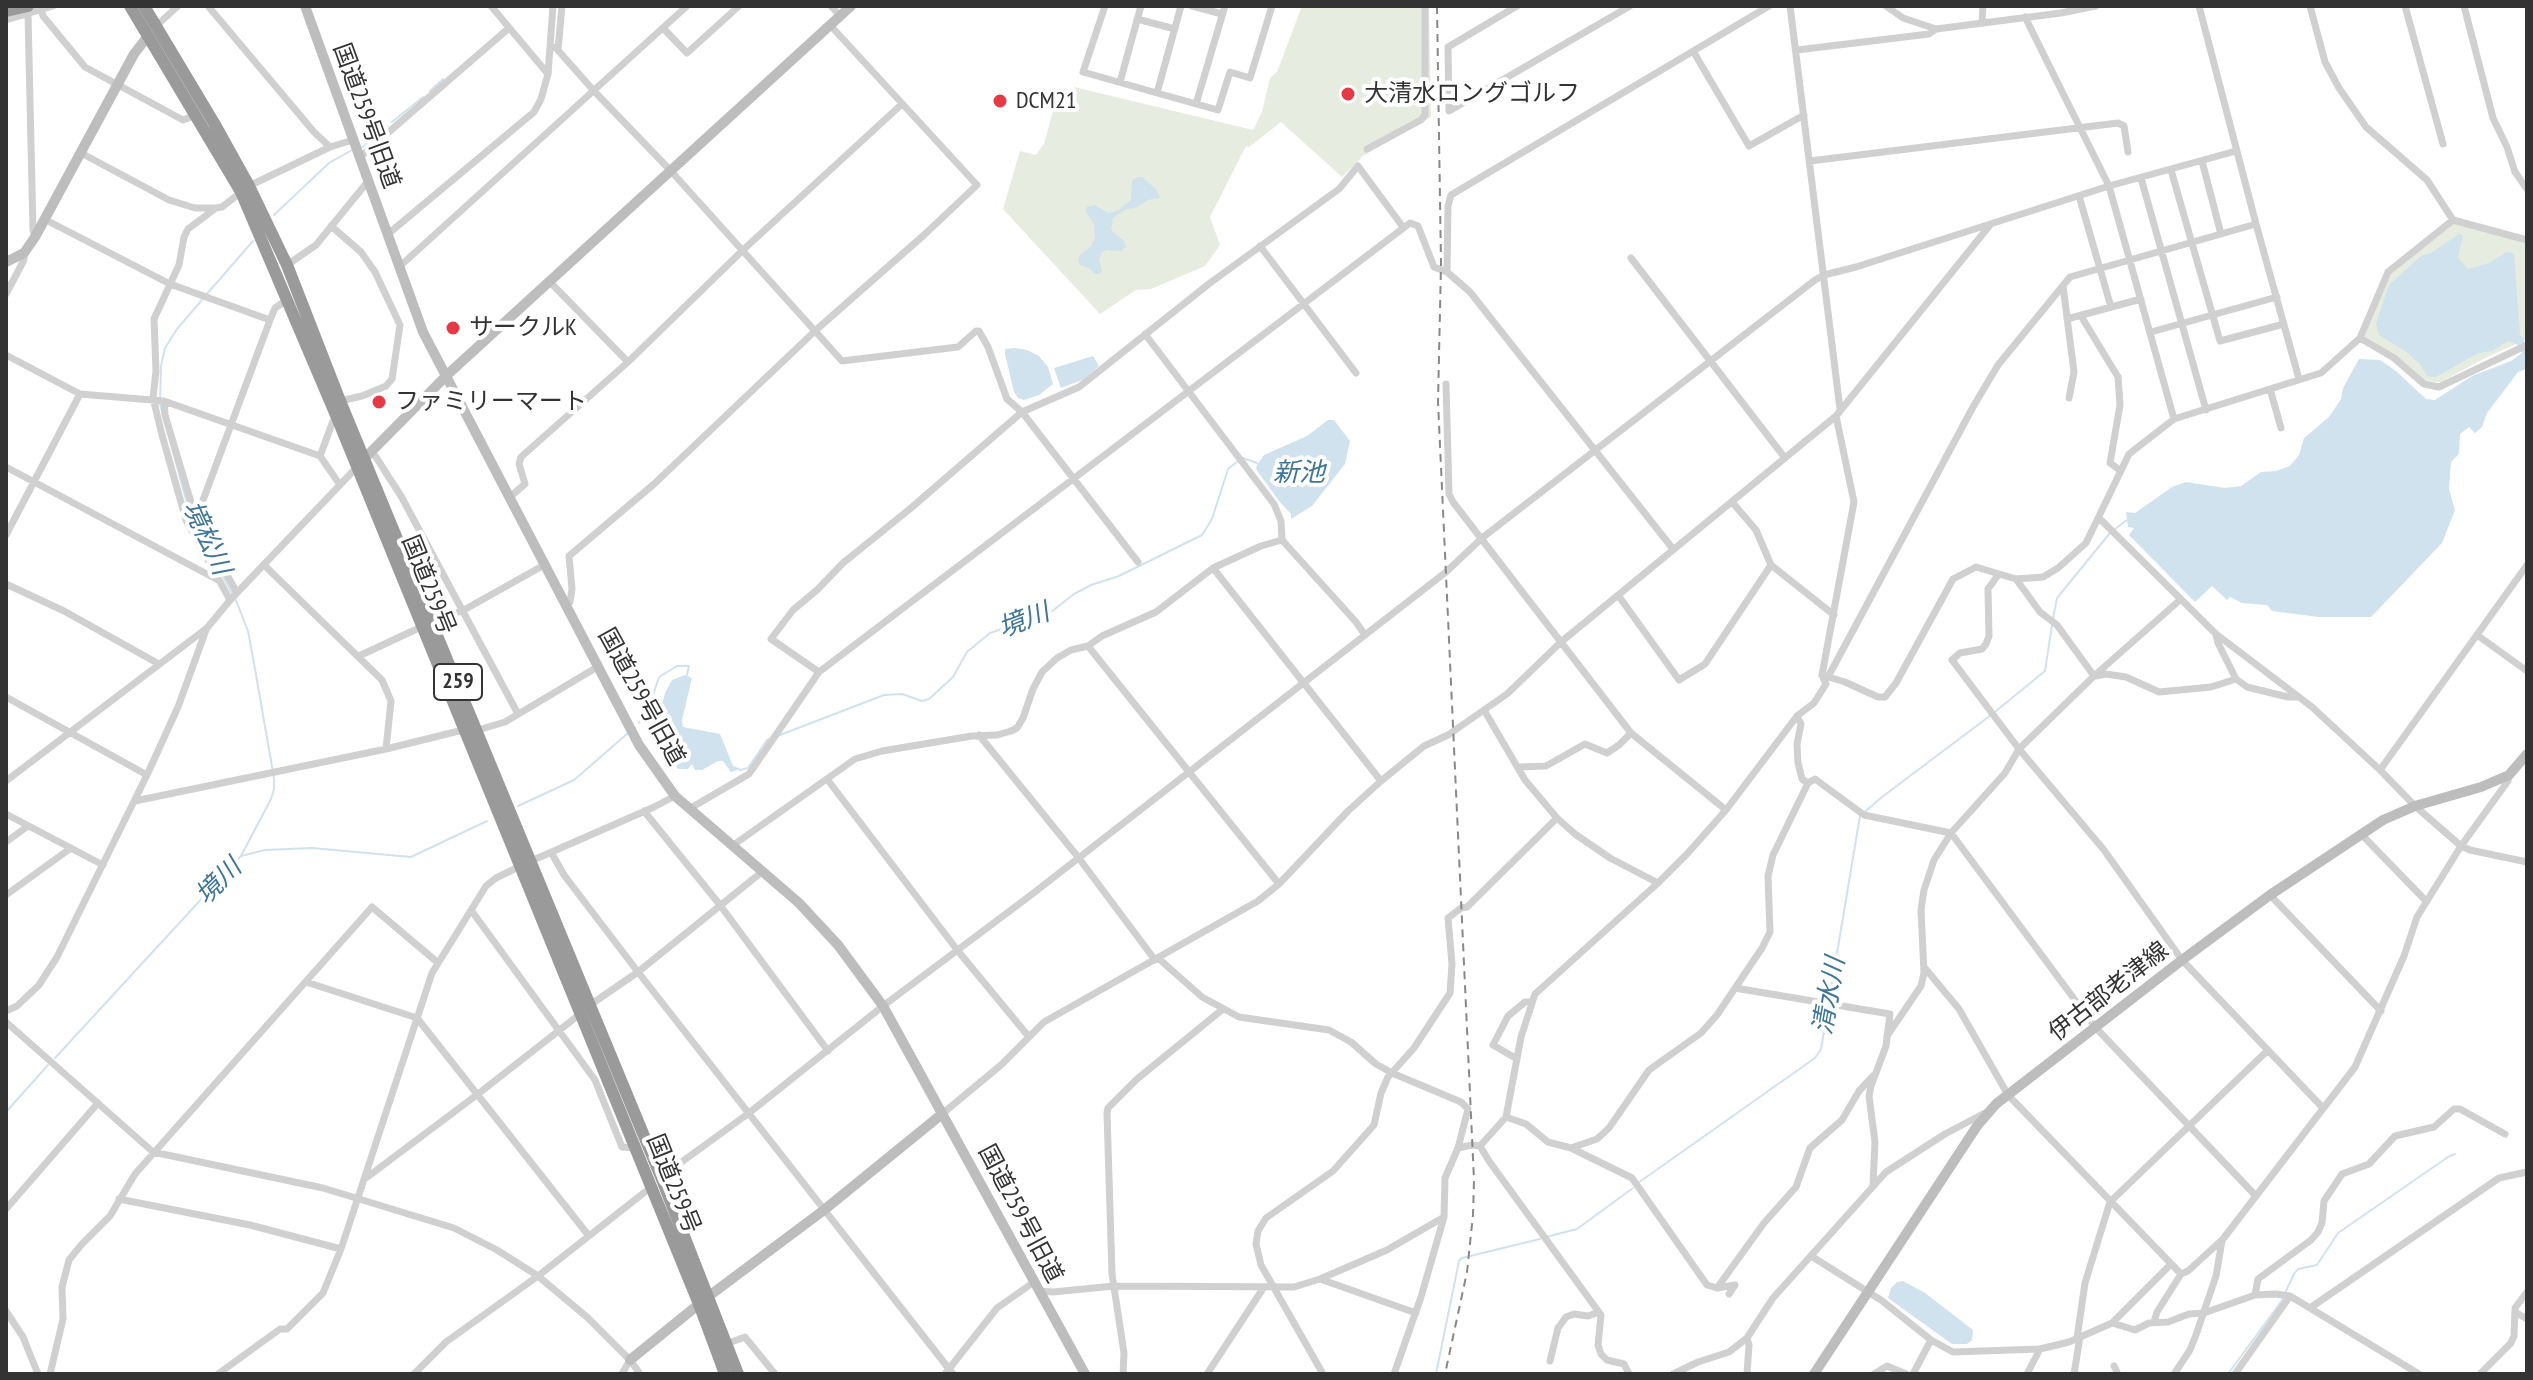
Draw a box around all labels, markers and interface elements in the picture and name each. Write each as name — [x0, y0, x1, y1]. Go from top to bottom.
street label: 国道259号旧道 — [326, 39, 406, 193]
place label: 大清水ロングゴルフ — [1364, 80, 1580, 108]
marker: 大清水ロングゴルフ — [1339, 85, 1357, 103]
place label: DCM21 — [1016, 87, 1076, 115]
marker: DCM21 — [991, 92, 1009, 110]
place label: サークルK — [469, 314, 577, 342]
marker: サークルK — [444, 319, 462, 337]
place label: ファミリーマート — [395, 388, 587, 416]
marker: ファミリーマート — [370, 393, 388, 411]
water label: 新池 — [1273, 458, 1325, 490]
water label: 境松川 — [175, 496, 237, 580]
street label: 国道259号 — [395, 531, 461, 639]
water label: 境川 — [994, 597, 1054, 645]
street label: 国道259号旧道 — [591, 623, 691, 771]
road number: 259 — [434, 664, 482, 700]
water label: 境川 — [190, 853, 248, 911]
street label: 伊古部老津線 — [2043, 936, 2175, 1048]
water label: 清水川 — [1808, 955, 1852, 1037]
street label: 国道259号 — [640, 1130, 706, 1238]
street label: 国道259号旧道 — [972, 1140, 1068, 1288]

